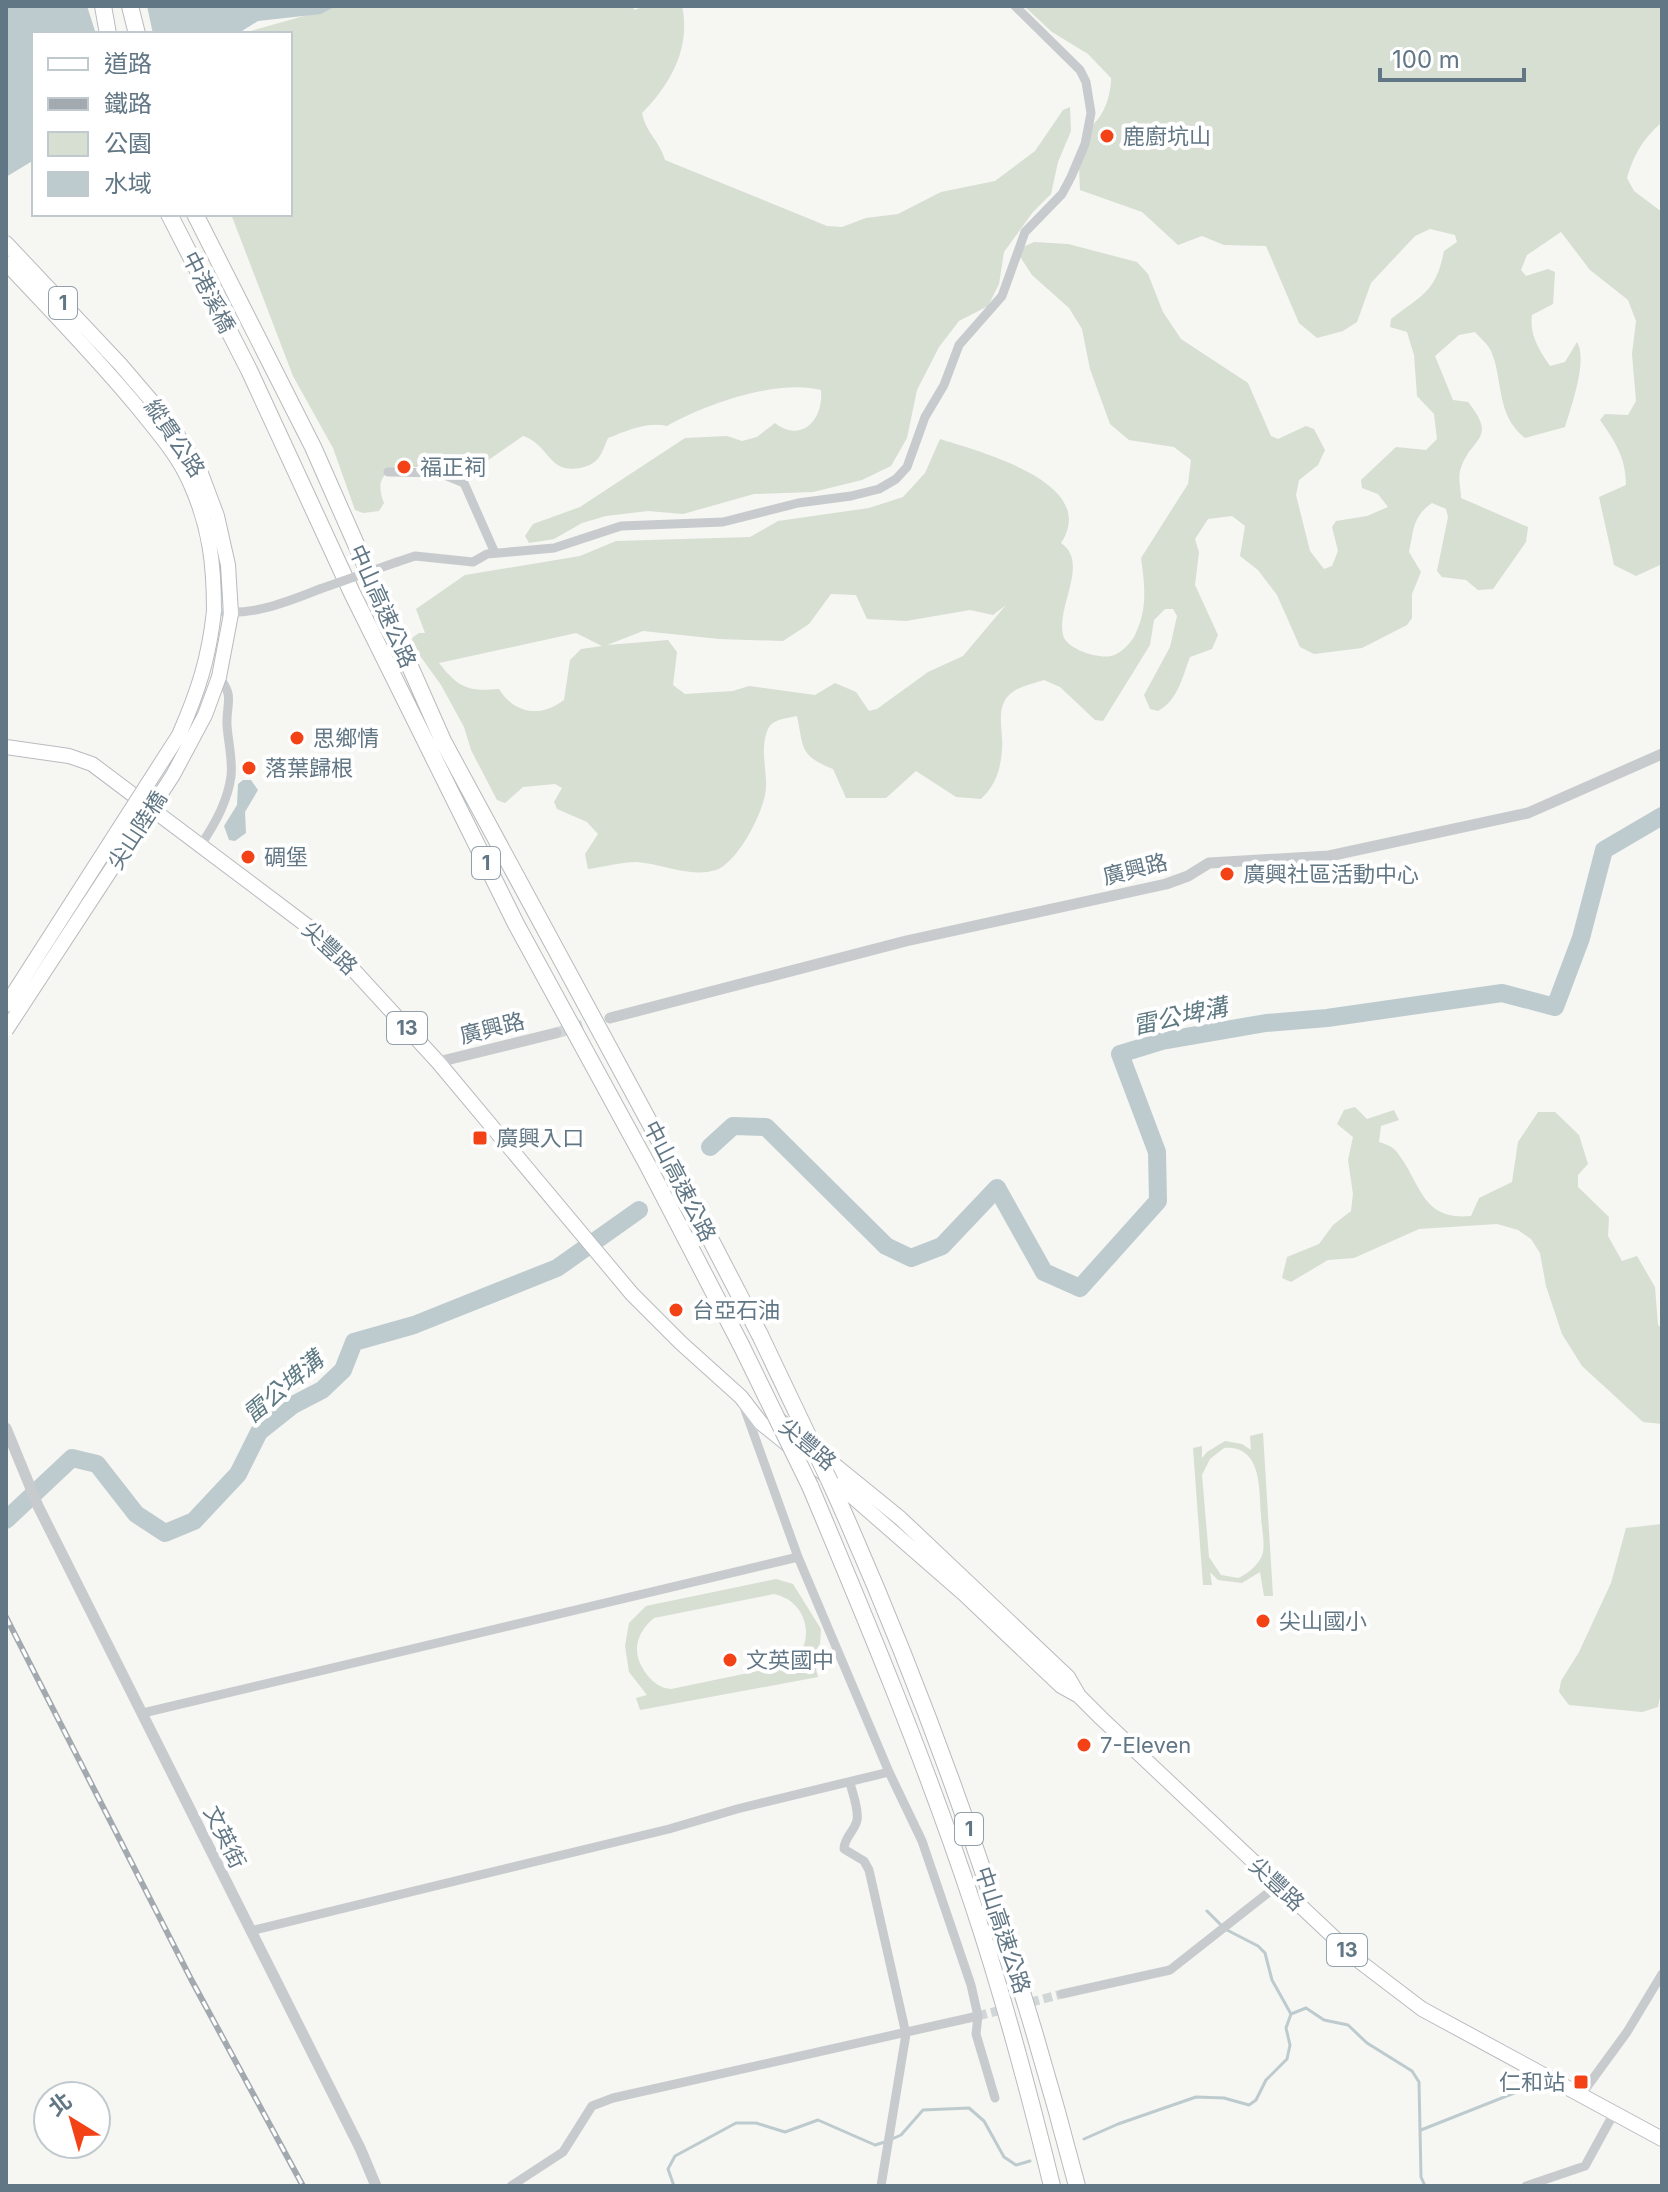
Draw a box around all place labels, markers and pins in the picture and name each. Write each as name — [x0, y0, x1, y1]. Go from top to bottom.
place label: 鹿廚坑山 — [1123, 123, 1211, 149]
marker: 鹿廚坑山 — [1098, 127, 1116, 145]
place label: 福正祠 — [420, 454, 486, 480]
marker: 福正祠 — [395, 458, 413, 476]
place label: 思鄉情 — [313, 725, 379, 751]
marker: 思鄉情 — [288, 729, 306, 747]
place label: 落葉歸根 — [265, 755, 353, 781]
marker: 落葉歸根 — [240, 759, 258, 777]
place label: 碉堡 — [264, 844, 308, 870]
marker: 碉堡 — [239, 848, 257, 866]
place label: 廣興社區活動中心 — [1243, 861, 1419, 887]
marker: 廣興社區活動中心 — [1218, 865, 1236, 883]
place label: 廣興入口 — [496, 1125, 584, 1151]
marker: 廣興入口 — [471, 1129, 489, 1147]
place label: 台亞石油 — [692, 1297, 780, 1323]
marker: 台亞石油 — [667, 1301, 685, 1319]
place label: 尖山國小 — [1279, 1608, 1367, 1634]
marker: 尖山國小 — [1254, 1612, 1272, 1630]
place label: 文英國中 — [746, 1647, 834, 1673]
marker: 文英國中 — [721, 1651, 739, 1669]
place label: 7-Eleven — [1100, 1732, 1191, 1758]
marker: 7-Eleven — [1075, 1736, 1093, 1754]
place label: 仁和站 — [1499, 2069, 1565, 2095]
marker: 仁和站 — [1572, 2073, 1590, 2091]

